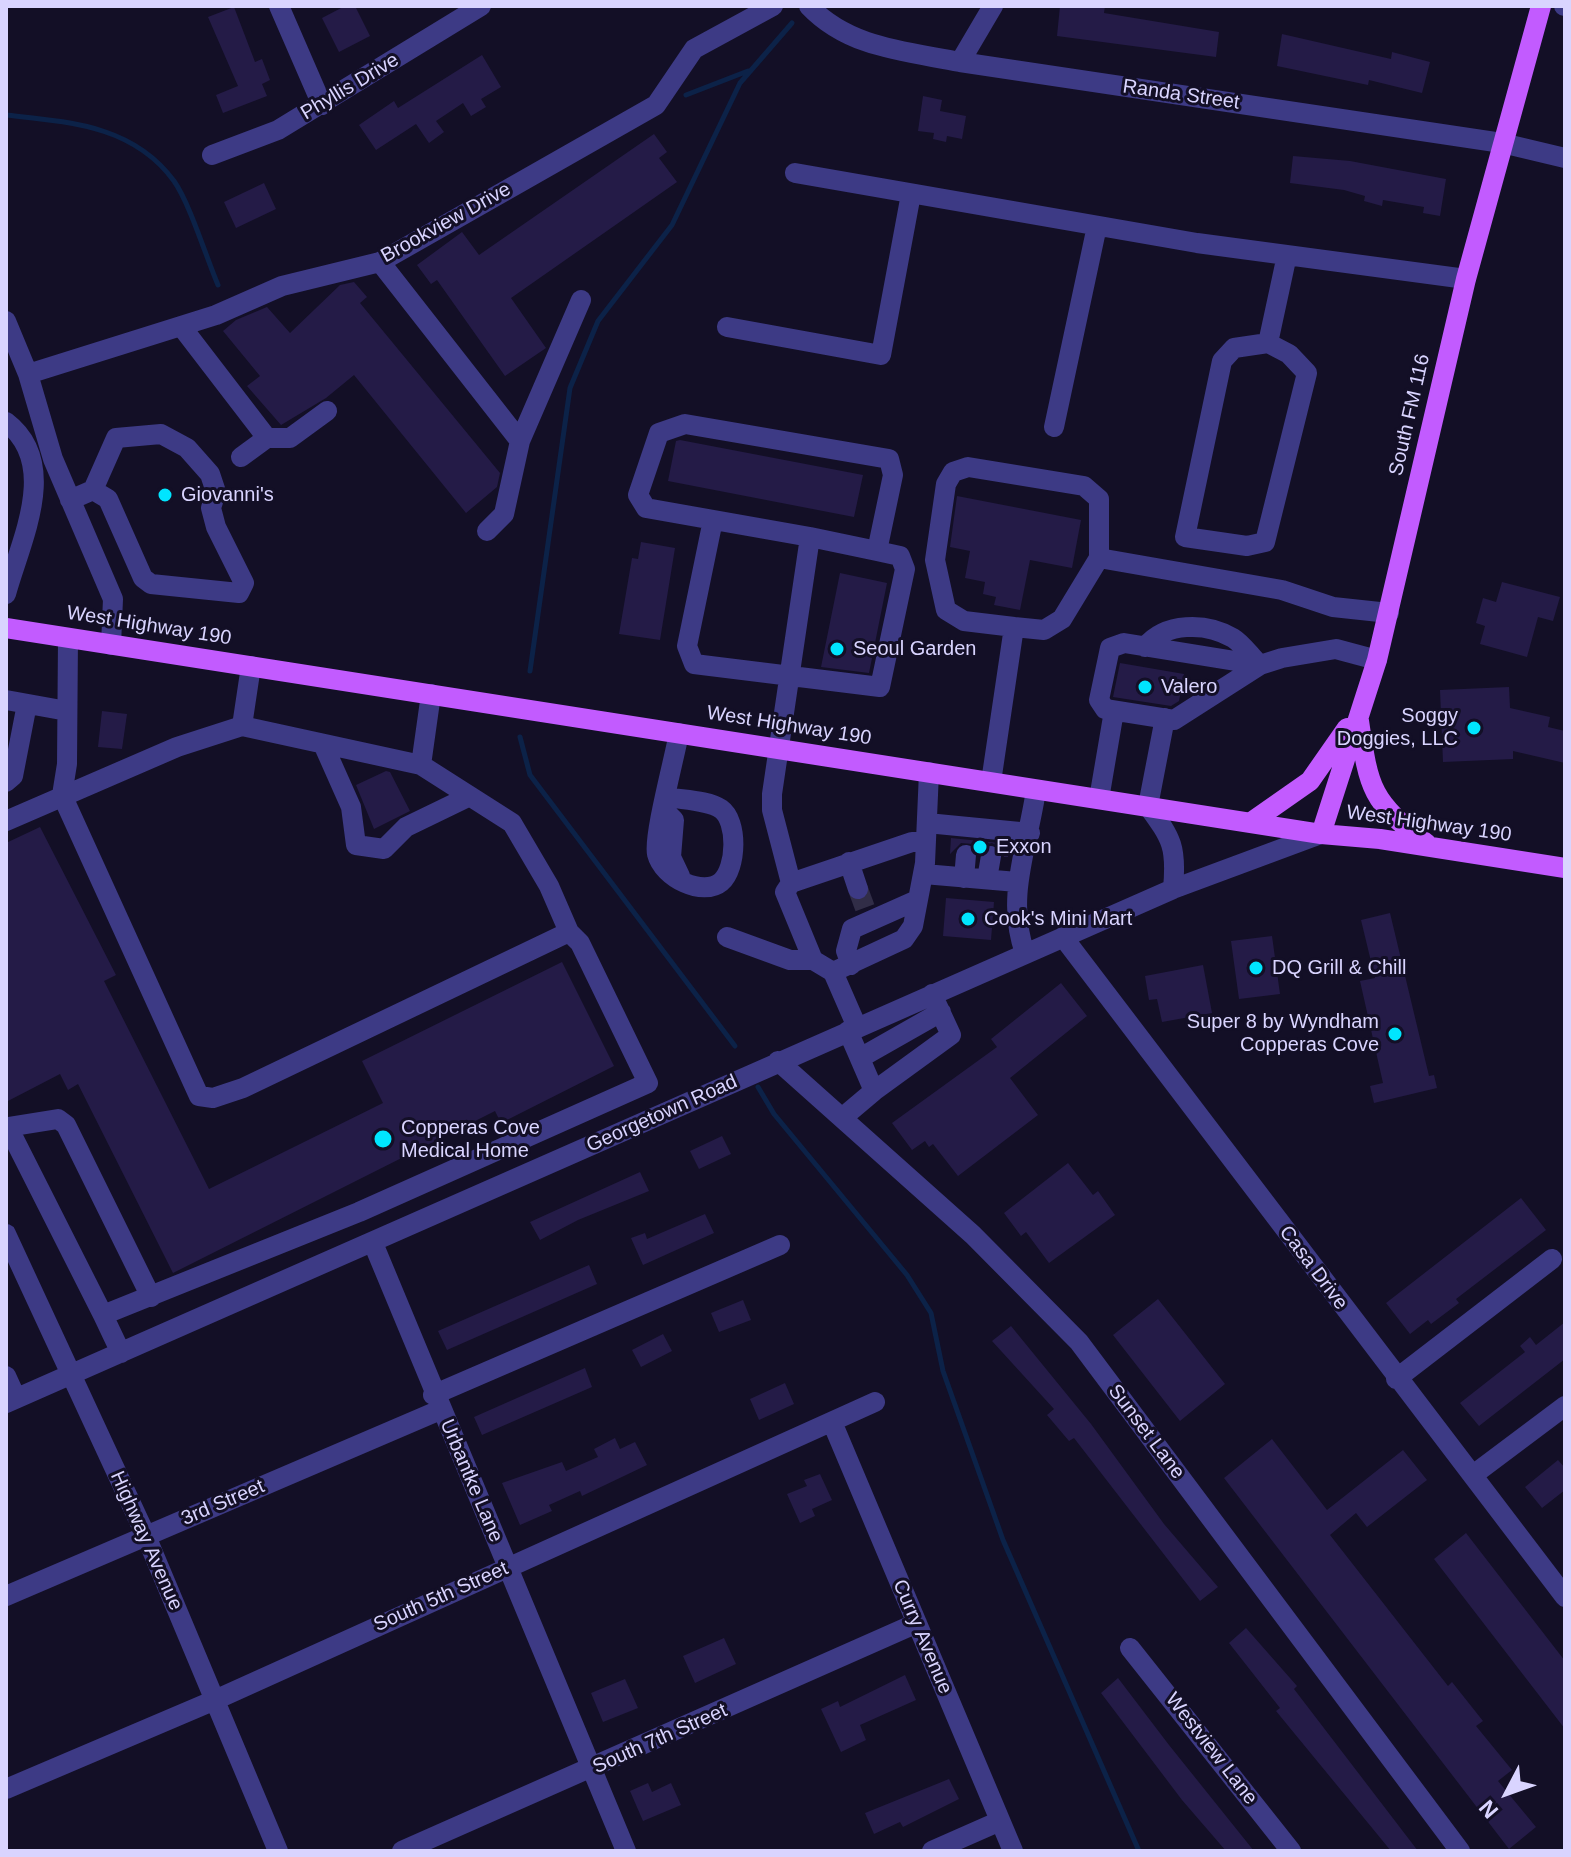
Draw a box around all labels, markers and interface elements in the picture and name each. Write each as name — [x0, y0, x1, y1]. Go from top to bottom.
street label: Phyllis Drive — [297, 48, 403, 126]
street label: Randa Street — [1121, 75, 1241, 115]
street label: Brookview Drive — [377, 177, 515, 269]
street label: South FM 116 — [1384, 352, 1436, 478]
place label: Giovanni's — [181, 483, 274, 507]
marker: Giovanni's — [156, 486, 174, 504]
street label: West Highway 190 — [65, 601, 233, 651]
place label: Seoul Garden — [853, 637, 976, 661]
marker: Seoul Garden — [828, 640, 846, 658]
place label: Valero — [1161, 675, 1217, 699]
marker: Valero — [1136, 678, 1154, 696]
street label: West Highway 190 — [705, 701, 873, 751]
place label: Soggy Doggies, LLC — [1337, 704, 1458, 751]
marker: Soggy Doggies, LLC — [1465, 719, 1483, 737]
street label: West Highway 190 — [1345, 801, 1513, 847]
place label: Exxon — [996, 835, 1052, 859]
marker: Exxon — [971, 838, 989, 856]
place label: Cook's Mini Mart — [984, 907, 1132, 931]
marker: Cook's Mini Mart — [959, 910, 977, 928]
place label: DQ Grill & Chill — [1272, 956, 1406, 980]
marker: DQ Grill & Chill — [1247, 959, 1265, 977]
place label: Super 8 by Wyndham Copperas Cove — [1187, 1010, 1379, 1057]
marker: Super 8 by Wyndham Copperas Cove — [1386, 1025, 1404, 1043]
street label: Georgetown Road — [583, 1070, 741, 1158]
place label: Copperas Cove Medical Home — [401, 1116, 540, 1163]
marker: Copperas Cove Medical Home — [372, 1128, 394, 1150]
street label: Casa Drive — [1274, 1221, 1352, 1315]
street label: Sunset Lane — [1103, 1380, 1189, 1484]
street label: Urbantke Lane — [434, 1416, 508, 1546]
street label: Highway Avenue — [105, 1468, 187, 1614]
street label: 3rd Street — [178, 1475, 268, 1531]
street label: South 5th Street — [370, 1557, 512, 1637]
street label: Curry Avenue — [887, 1576, 957, 1698]
street label: Westview Lane — [1160, 1688, 1262, 1810]
street label: South 7th Street — [589, 1699, 731, 1779]
north arrow — [1467, 1753, 1547, 1833]
text: N — [1474, 1795, 1503, 1823]

